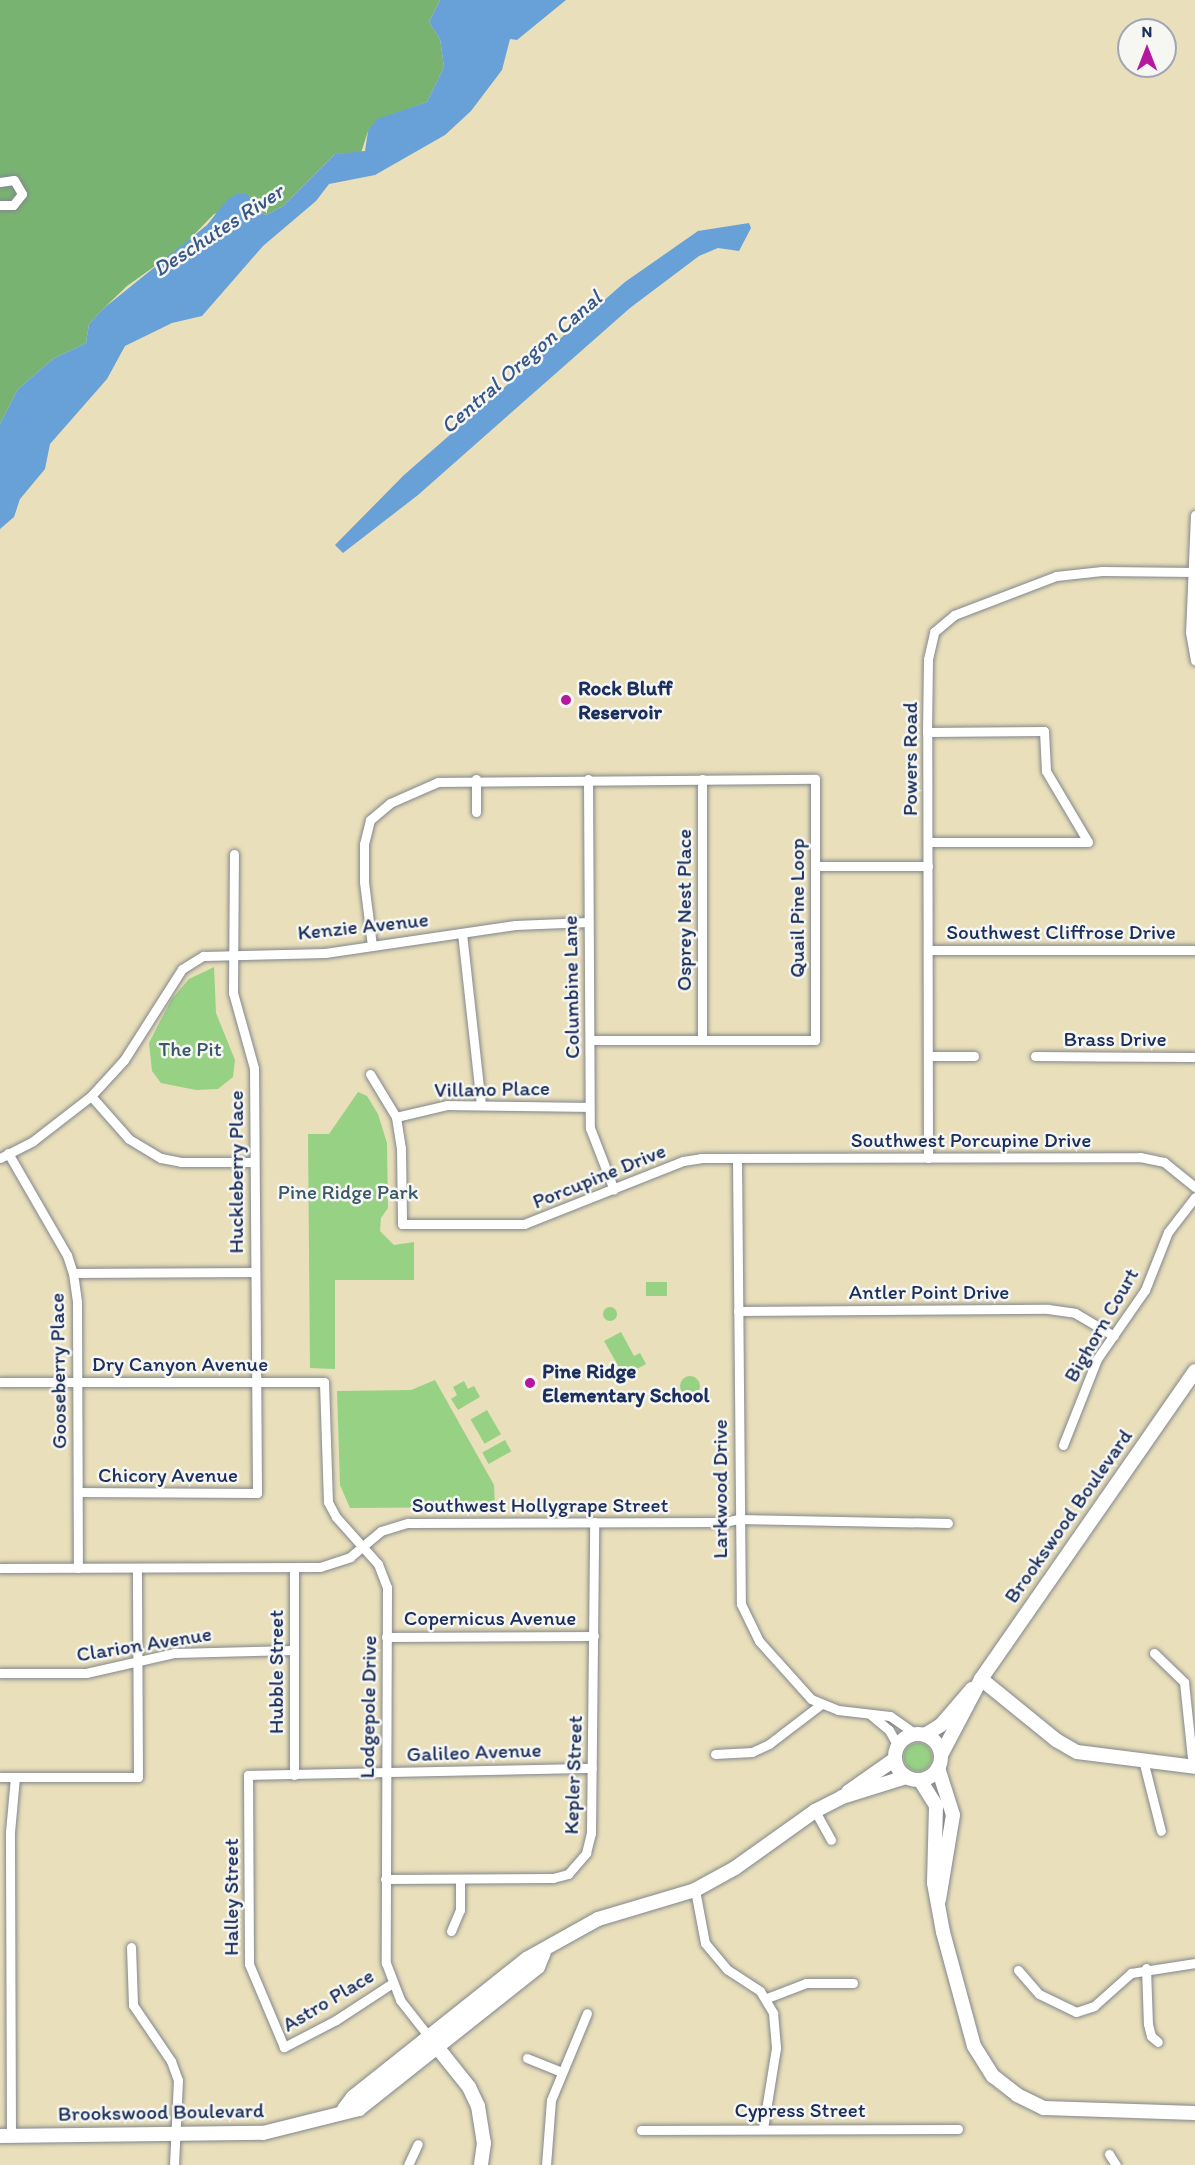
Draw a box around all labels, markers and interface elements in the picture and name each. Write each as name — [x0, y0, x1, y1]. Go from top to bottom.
north arrow — [1117, 18, 1177, 78]
text: N — [1142, 22, 1152, 41]
water label: Deschutes River — [148, 178, 288, 282]
water label: Central Oregon Canal — [435, 284, 607, 440]
place label: Rock Bluff Reservoir — [578, 675, 673, 725]
marker: Rock Bluff Reservoir — [559, 693, 573, 707]
street label: Powers Road — [897, 702, 923, 816]
street label: Osprey Nest Place — [671, 829, 697, 991]
street label: Quail Pine Loop — [784, 838, 810, 978]
street label: Kenzie Avenue — [297, 907, 429, 945]
street label: Columbine Lane — [557, 914, 585, 1060]
street label: Southwest Cliffrose Drive — [946, 919, 1176, 945]
street label: Brass Drive — [1063, 1026, 1167, 1052]
park label: The Pit — [158, 1036, 222, 1062]
street label: Villano Place — [434, 1075, 550, 1103]
street label: Huckleberry Place — [223, 1091, 249, 1253]
street label: Southwest Porcupine Drive — [851, 1127, 1091, 1153]
street label: Porcupine Drive — [529, 1138, 669, 1214]
park label: Pine Ridge Park — [278, 1179, 418, 1205]
street label: Bighorn Court — [1058, 1263, 1144, 1387]
street label: Antler Point Drive — [848, 1279, 1010, 1305]
street label: Gooseberry Place — [44, 1293, 72, 1449]
street label: Dry Canyon Avenue — [92, 1351, 268, 1377]
place label: Pine Ridge Elementary School — [542, 1358, 709, 1408]
marker: Pine Ridge Elementary School — [523, 1376, 537, 1390]
street label: Larkwood Drive — [707, 1419, 733, 1559]
street label: Brookswood Boulevard — [998, 1424, 1138, 1608]
street label: Chicory Avenue — [99, 1462, 237, 1488]
street label: Southwest Hollygrape Street — [412, 1492, 668, 1518]
street label: Copernicus Avenue — [404, 1605, 576, 1631]
street label: Hubble Street — [263, 1610, 289, 1734]
street label: Clarion Avenue — [75, 1621, 213, 1667]
street label: Lodgepole Drive — [354, 1635, 382, 1779]
street label: Kepler Street — [558, 1715, 588, 1835]
street label: Galileo Avenue — [407, 1737, 541, 1767]
street label: Halley Street — [218, 1838, 244, 1956]
street label: Astro Place — [277, 1963, 379, 2037]
street label: Cypress Street — [735, 2097, 865, 2123]
street label: Brookswood Boulevard — [57, 2098, 265, 2126]

